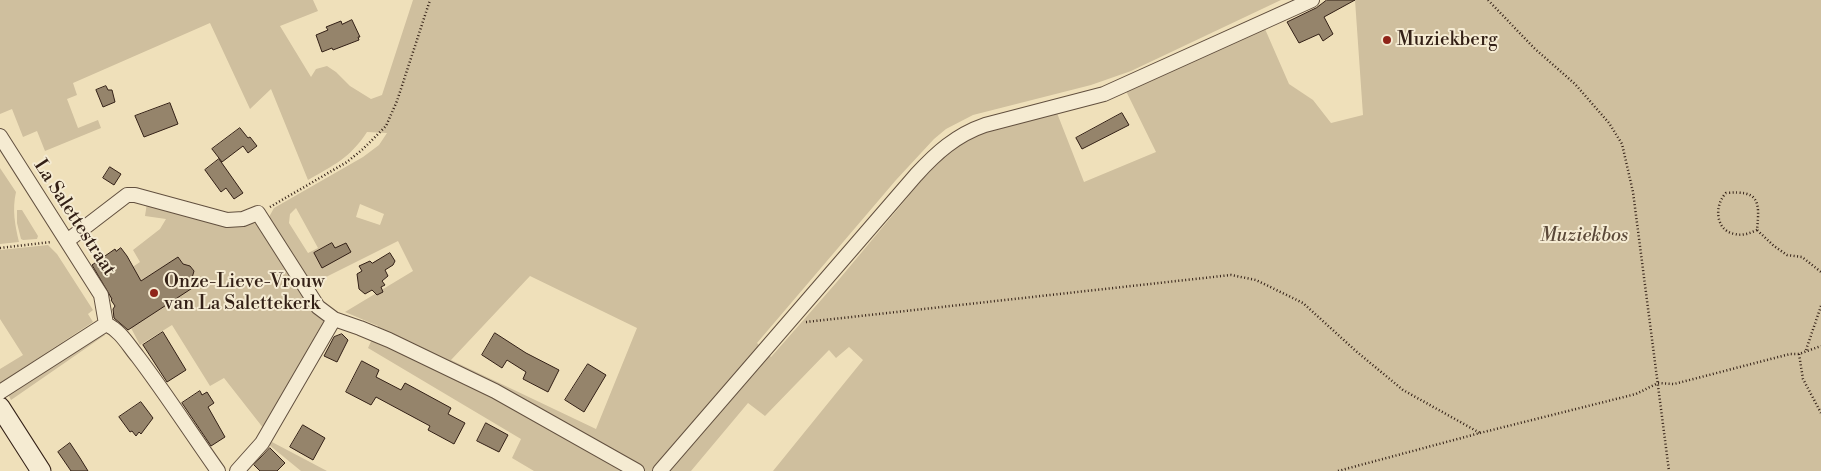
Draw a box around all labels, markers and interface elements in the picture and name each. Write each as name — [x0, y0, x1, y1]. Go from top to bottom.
place label: Muziekberg — [1397, 29, 1498, 51]
marker: Muziekberg — [1381, 34, 1393, 46]
street label: La Salettestraat — [28, 156, 120, 280]
park label: Muziekbos — [1540, 225, 1628, 247]
place label: Onze-Lieve-Vrouw van La Salettekerk — [164, 271, 325, 315]
marker: Onze-Lieve-Vrouw van La Salettekerk — [148, 287, 160, 299]

